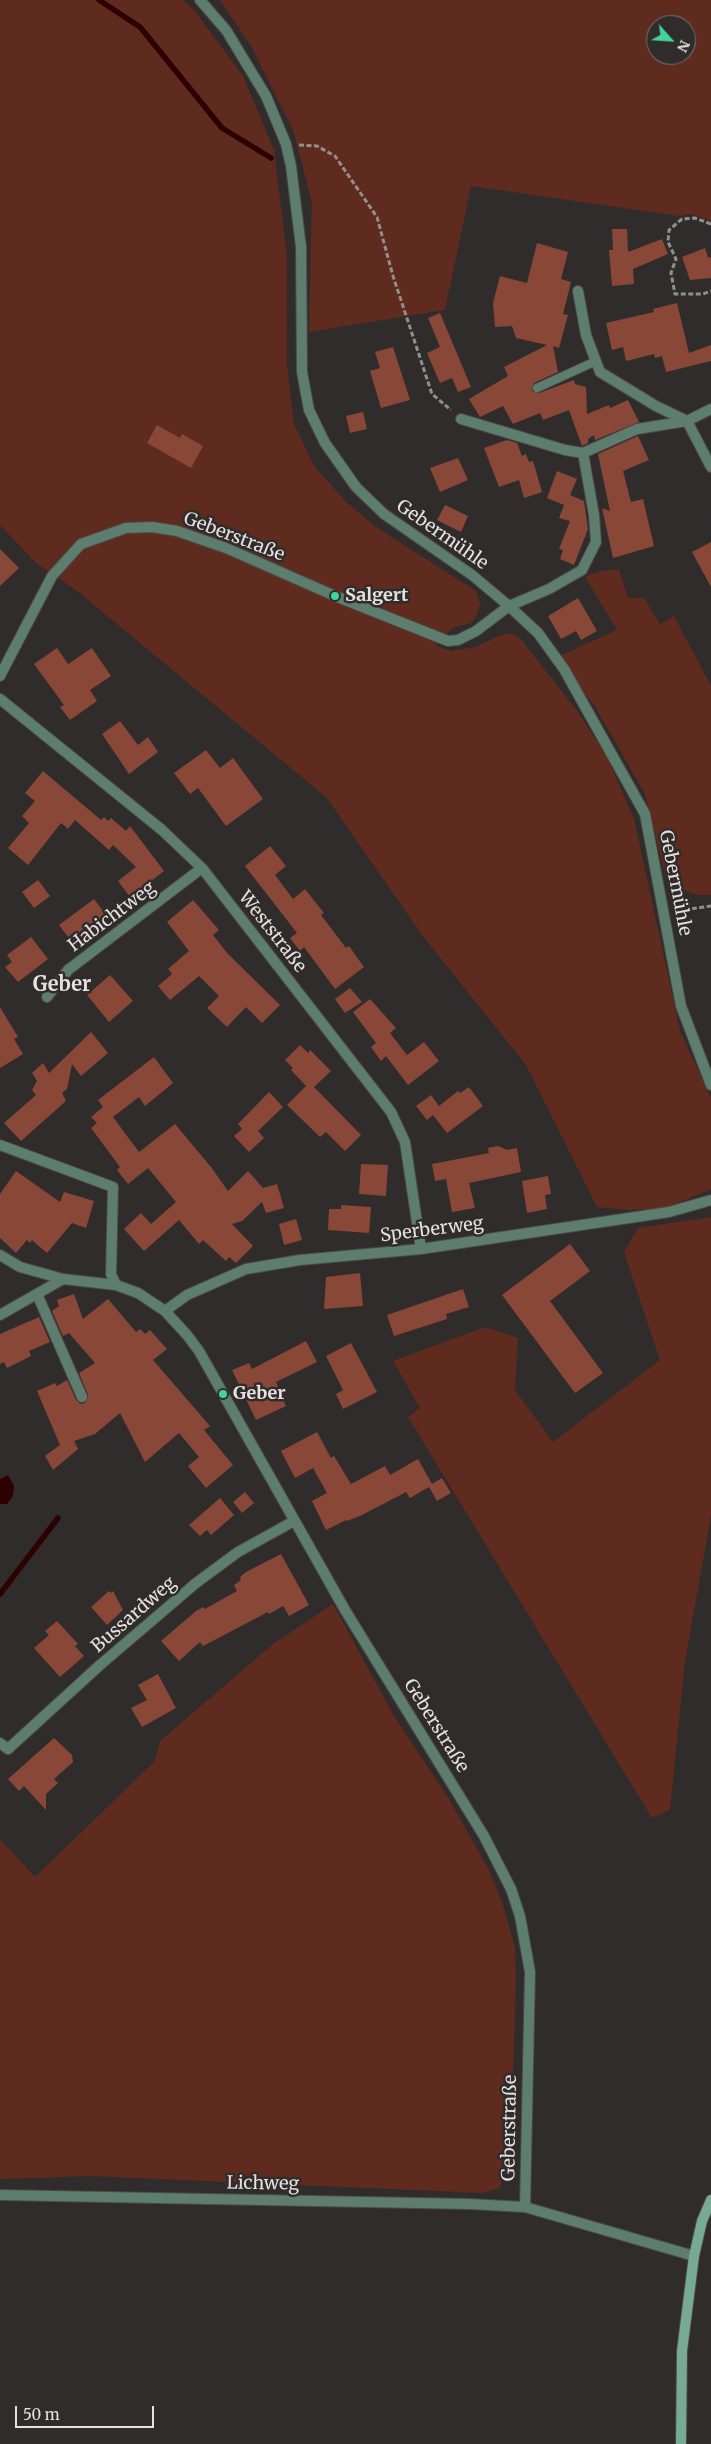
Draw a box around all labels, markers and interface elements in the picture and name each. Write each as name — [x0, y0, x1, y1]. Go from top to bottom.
north arrow — [646, 15, 696, 65]
text: N — [673, 37, 694, 55]
street label: Gebermühle — [392, 495, 492, 575]
street label: Geberstraße — [181, 508, 287, 566]
place label: Salgert — [345, 585, 408, 607]
marker: Salgert — [329, 590, 341, 602]
street label: Gebermühle — [654, 828, 696, 938]
street label: Habichtweg — [64, 877, 160, 957]
street label: Weststraße — [233, 887, 311, 977]
district label: Geber — [33, 973, 91, 997]
street label: Sperberweg — [379, 1213, 485, 1247]
place label: Geber — [233, 1383, 286, 1405]
marker: Geber — [217, 1388, 229, 1400]
street label: Bussardweg — [87, 1572, 181, 1658]
street label: Geberstraße — [399, 1675, 473, 1777]
street label: Geberstraße — [498, 2075, 522, 2181]
street label: Lichweg — [227, 2173, 299, 2195]
scale bar — [18, 2396, 156, 2428]
text: 50 m — [23, 2405, 60, 2424]

